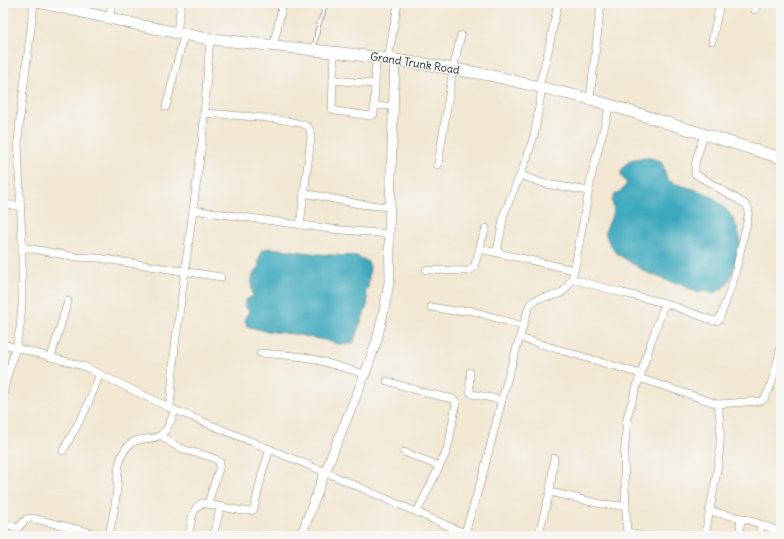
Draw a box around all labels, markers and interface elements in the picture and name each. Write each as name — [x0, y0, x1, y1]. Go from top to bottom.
street label: Grand Trunk Road — [369, 49, 461, 77]

